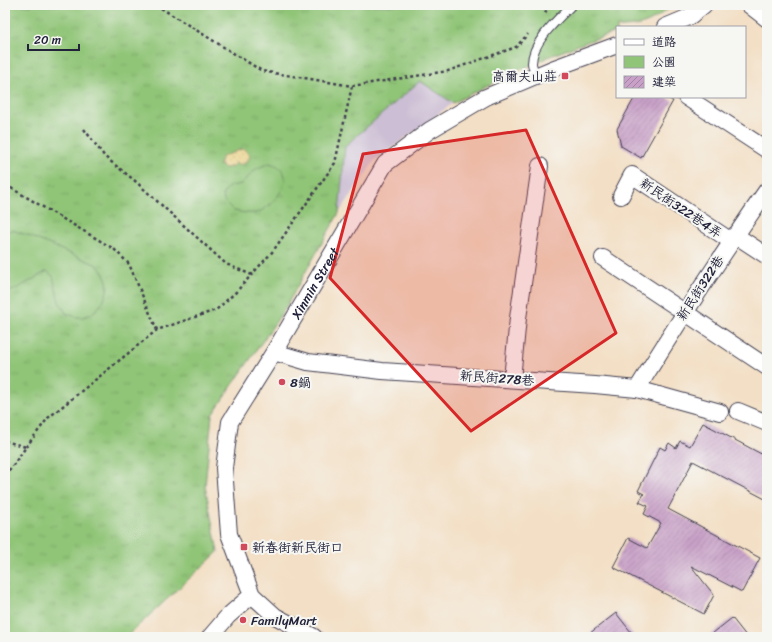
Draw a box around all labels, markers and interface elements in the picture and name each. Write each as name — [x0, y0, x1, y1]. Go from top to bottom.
scale bar — [28, 26, 79, 52]
legend — [616, 26, 746, 98]
text: 20 m — [34, 29, 61, 51]
text: 道路 — [652, 31, 676, 53]
text: 公園 — [652, 51, 676, 73]
place label: 高爾夫山莊 — [492, 65, 557, 88]
marker: 高爾夫山莊 — [560, 71, 570, 81]
text: 建築 — [652, 71, 676, 93]
street label: 新民街322巷4弄 — [635, 172, 727, 244]
street label: Xinmin Street — [284, 242, 345, 324]
street label: 新民街322巷 — [670, 251, 730, 325]
street label: 新民街278巷 — [459, 364, 535, 392]
place label: 8鍋 — [290, 371, 311, 394]
marker: 8鍋 — [277, 377, 287, 387]
place label: 新春街新民街口 — [252, 536, 343, 559]
marker: 新春街新民街口 — [239, 542, 249, 552]
place label: FamilyMart — [251, 609, 318, 632]
marker: FamilyMart — [238, 615, 248, 625]

